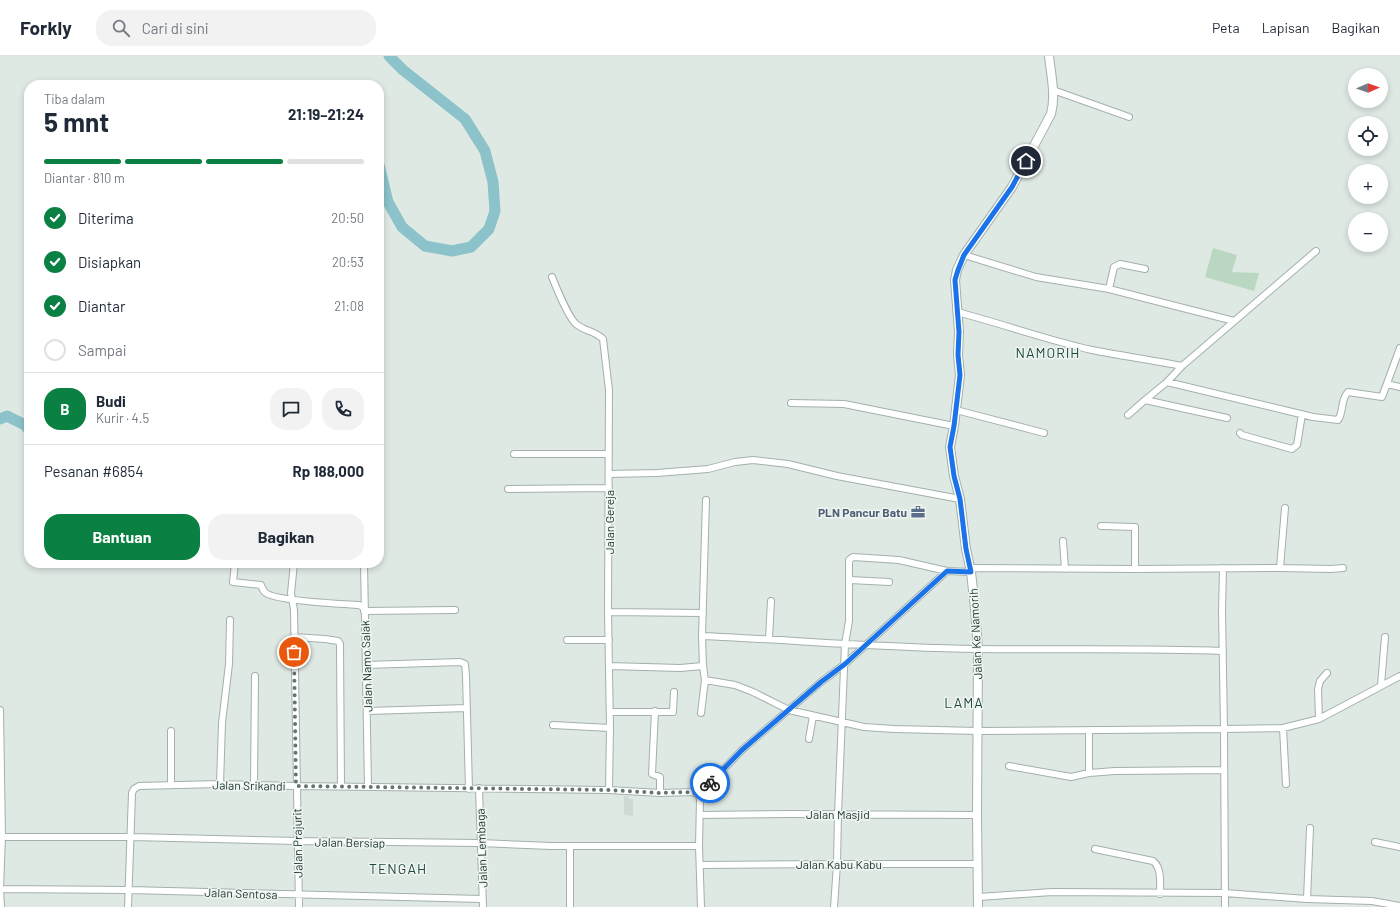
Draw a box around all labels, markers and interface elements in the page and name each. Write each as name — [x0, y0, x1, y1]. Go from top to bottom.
search box — [96, 10, 376, 46]
text: Forkly — [20, 16, 72, 39]
icon: search — [110, 17, 132, 39]
text: Cari di sini — [142, 19, 209, 37]
text: Peta — [1212, 19, 1240, 36]
text: Lapisan — [1262, 19, 1310, 36]
text: Bagikan — [1332, 19, 1380, 36]
north arrow — [1348, 68, 1388, 108]
map controls — [1348, 68, 1388, 252]
text: Tiba dalam — [44, 91, 105, 107]
text: 21:19–21:24 — [288, 105, 364, 123]
text: 5 mnt — [44, 106, 109, 137]
button: locate — [1348, 116, 1388, 156]
pin — [1009, 144, 1043, 178]
icon: home — [1015, 150, 1037, 172]
button: + — [1348, 164, 1388, 204]
text: Diantar · 810 m — [44, 170, 125, 186]
icon: check — [44, 207, 66, 229]
text: Diterima — [78, 209, 134, 227]
text: 20:50 — [331, 210, 364, 226]
button: − — [1348, 212, 1388, 252]
icon: check — [44, 251, 66, 273]
text: Disiapkan — [78, 253, 141, 271]
text: 20:53 — [332, 254, 364, 270]
icon: check — [44, 295, 66, 317]
text: Diantar — [78, 297, 125, 315]
text: 21:08 — [334, 298, 364, 314]
text: Sampai — [78, 341, 127, 359]
district label: NAMORIH — [1016, 344, 1080, 361]
button: chat — [270, 388, 312, 430]
button: phone — [322, 388, 364, 430]
text: Budi — [96, 392, 126, 410]
text: B — [60, 400, 70, 418]
text: Kurir · 4.5 — [96, 410, 149, 426]
text: Pesanan #6854 — [44, 462, 144, 480]
text: Rp 188,000 — [292, 462, 364, 480]
street label: Jalan Gereja — [602, 490, 616, 554]
office icon: PLN Pancur Batu — [910, 504, 926, 520]
place label: PLN Pancur Batu — [818, 505, 907, 519]
button: Bantuan — [44, 514, 200, 560]
button: Bagikan — [208, 514, 364, 560]
street label: Jalan Ke Namorih — [966, 588, 984, 680]
street label: Jalan Namo Salak — [357, 620, 375, 712]
pin — [277, 635, 311, 669]
icon: bag — [283, 641, 305, 663]
district label: LAMA — [944, 694, 984, 711]
courier — [690, 763, 730, 803]
icon: bike — [699, 772, 721, 794]
street label: Jalan Srikandi — [212, 777, 286, 793]
street label: Jalan Masjid — [806, 807, 870, 821]
street label: Jalan Prajurit — [289, 808, 305, 878]
street label: Jalan Lembaga — [473, 808, 489, 888]
street label: Jalan Bersiap — [315, 834, 385, 850]
street label: Jalan Kabu Kabu — [796, 857, 882, 871]
district label: TENGAH — [369, 860, 427, 877]
street label: Jalan Sentosa — [204, 885, 278, 901]

